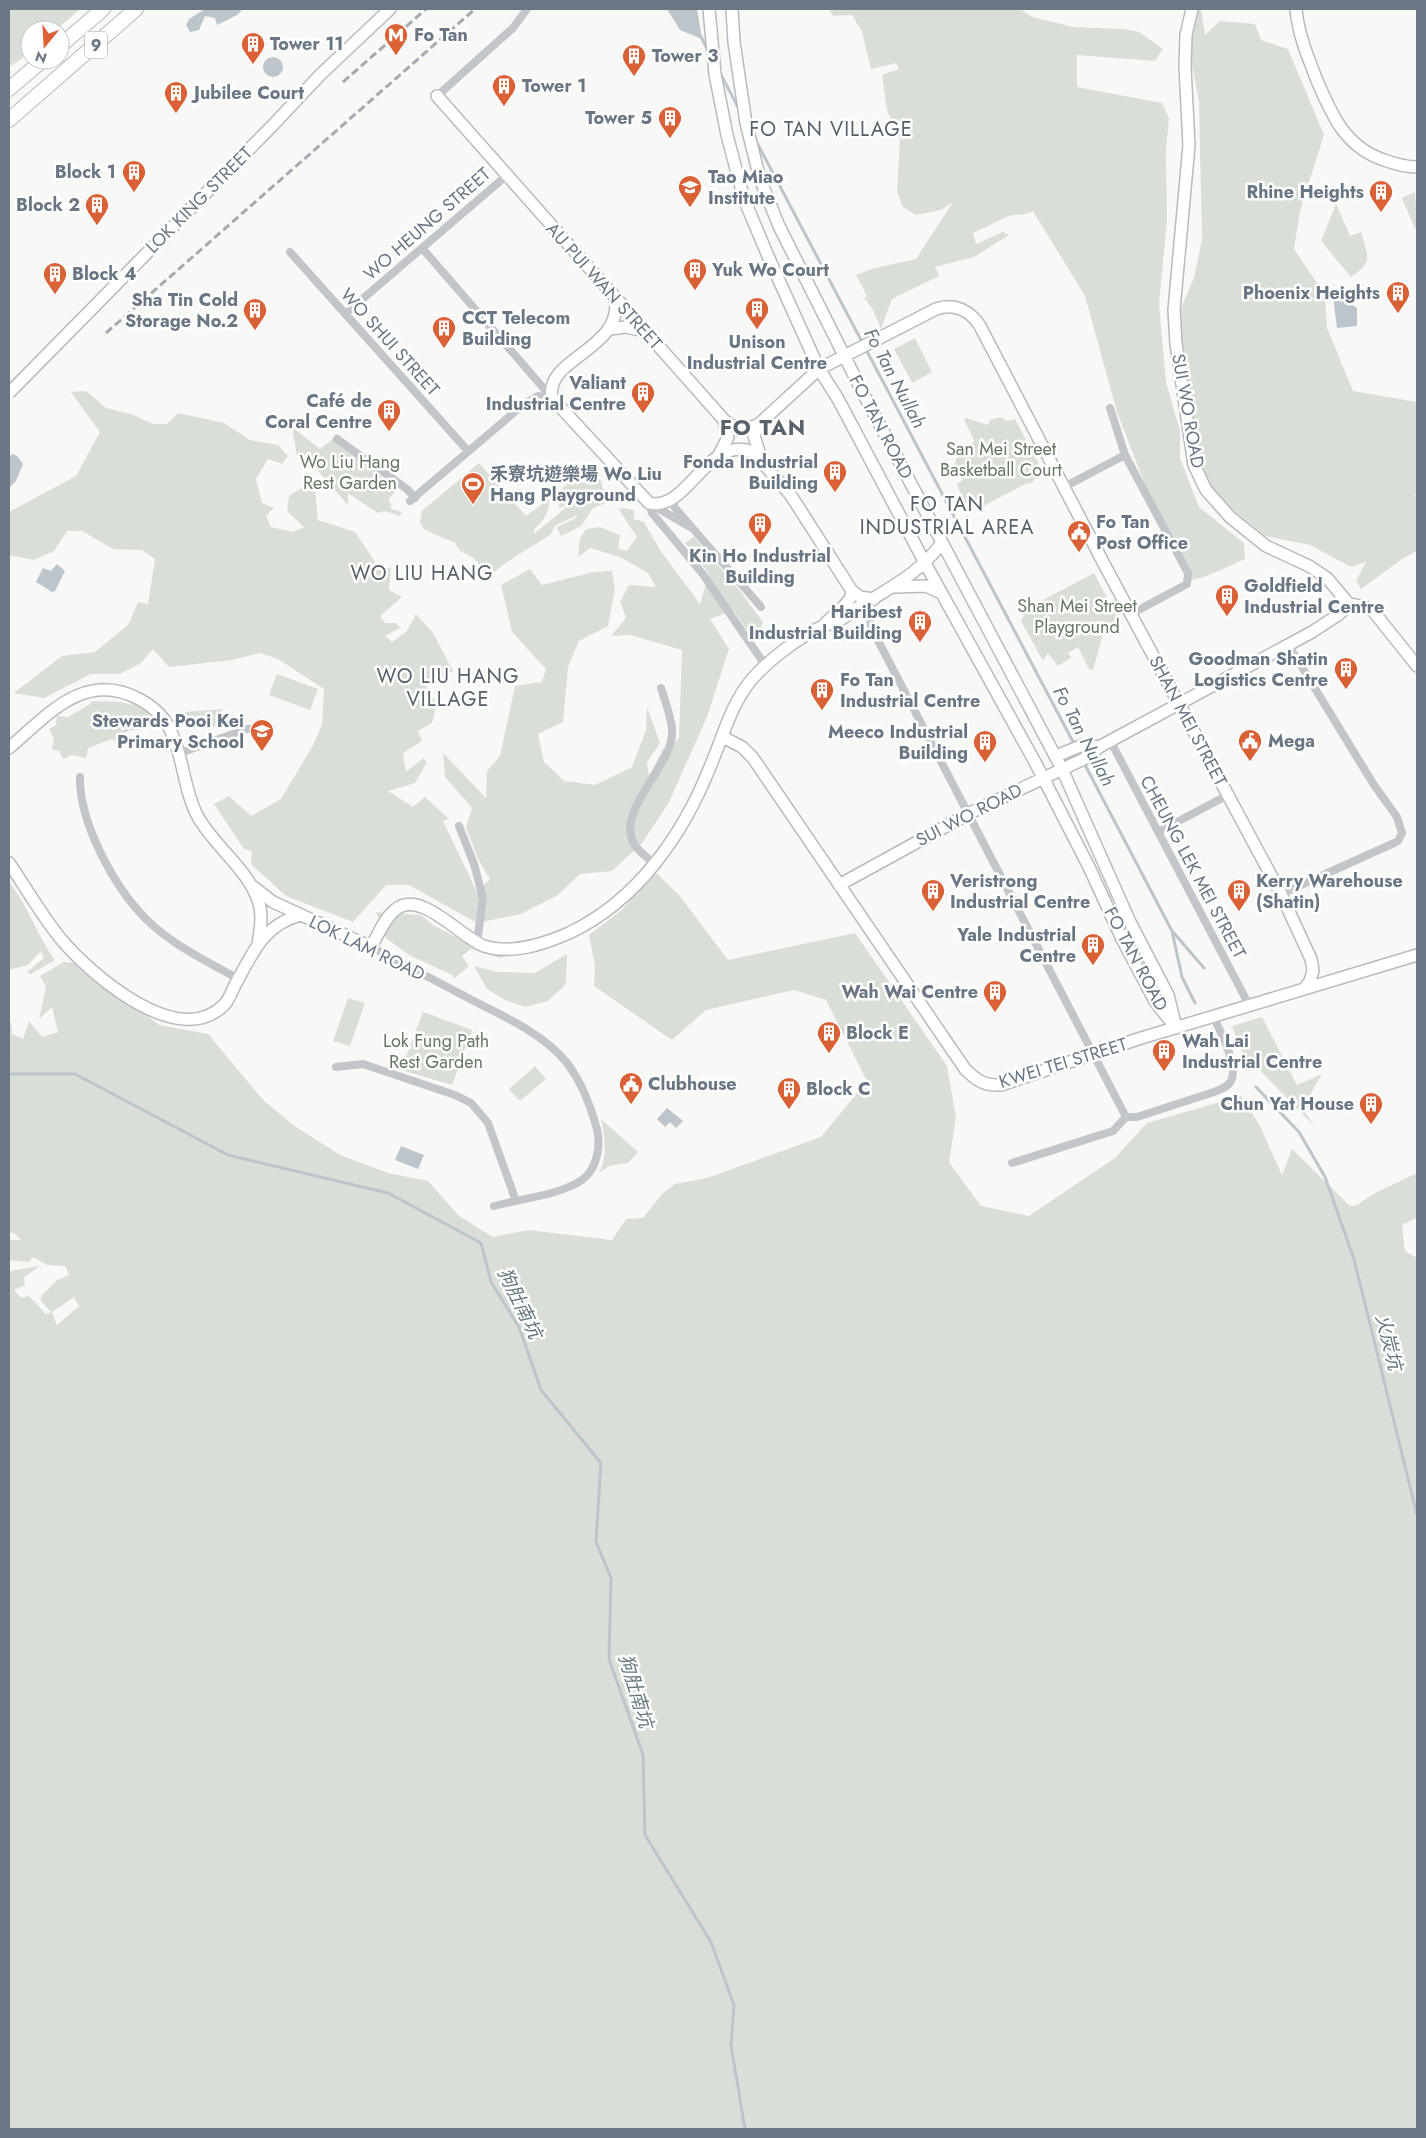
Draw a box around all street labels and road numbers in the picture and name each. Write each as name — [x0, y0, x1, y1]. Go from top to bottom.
road number: 9 — [85, 32, 107, 58]
street label: LOK KING STREET — [140, 140, 259, 259]
street label: WO HEUNG STREET — [358, 161, 497, 287]
street label: AU PUI WAN STREET — [540, 217, 669, 356]
street label: WO SHUI STREET — [334, 282, 446, 402]
street label: SUI WO ROAD — [1165, 352, 1211, 470]
street label: FO TAN ROAD — [843, 370, 919, 484]
street label: SHAN MEI STREET — [1143, 651, 1234, 792]
street label: CHEUNG LEK MEI STREET — [1134, 771, 1253, 964]
street label: SUI WO ROAD — [911, 777, 1027, 853]
street label: FO TAN ROAD — [1098, 902, 1174, 1016]
street label: LOK LAM ROAD — [305, 909, 429, 987]
street label: KWEI TEI STREET — [996, 1031, 1131, 1095]

